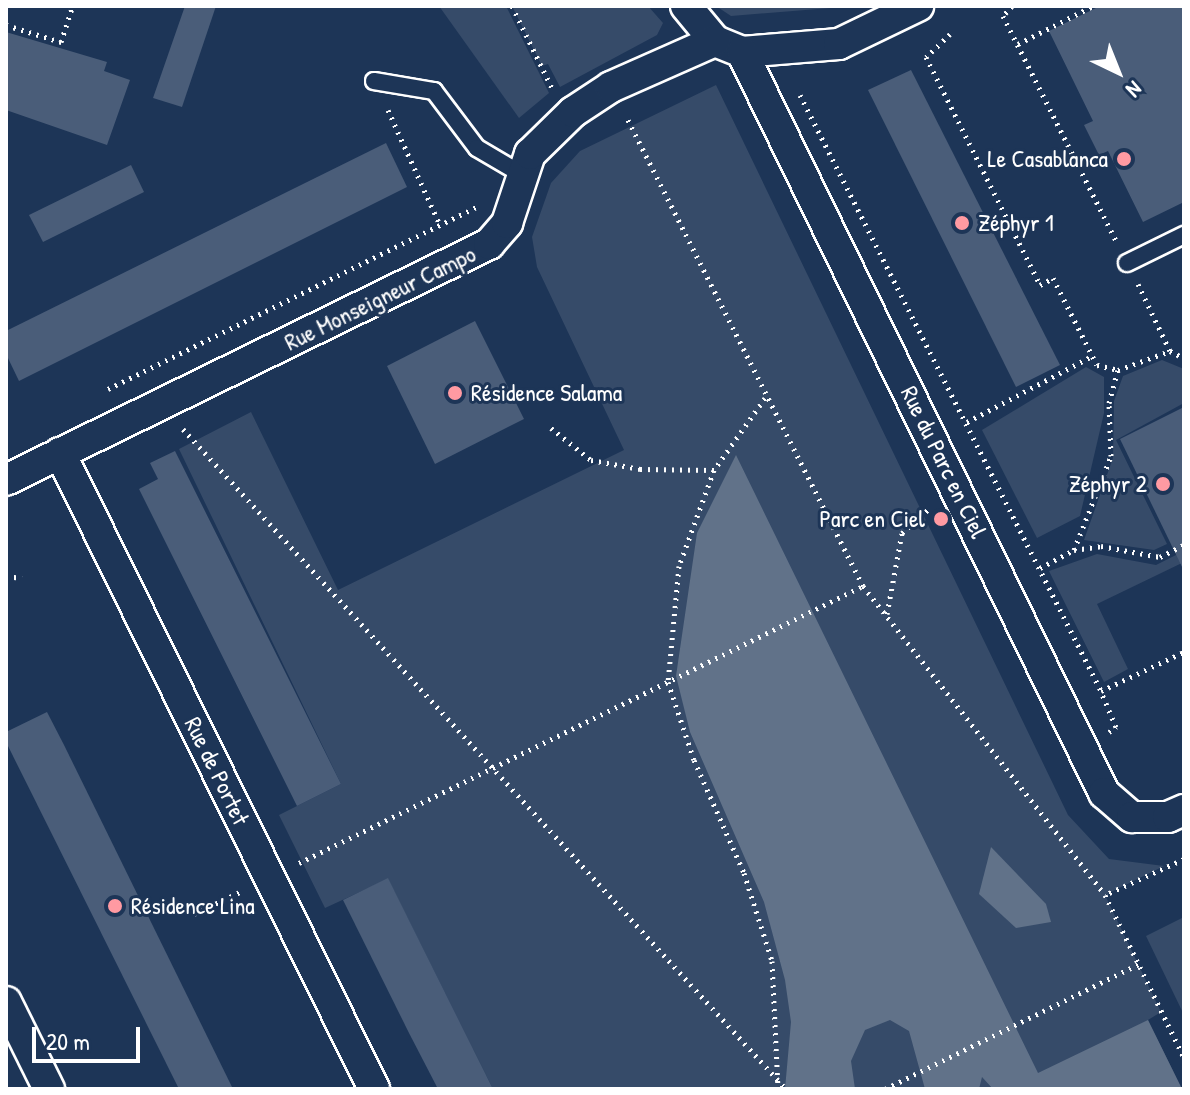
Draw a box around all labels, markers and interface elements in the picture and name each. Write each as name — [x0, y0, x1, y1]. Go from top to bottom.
north arrow — [1078, 32, 1158, 112]
text: N — [1120, 75, 1149, 105]
place label: Le Casablanca — [988, 145, 1108, 173]
marker: Le Casablanca — [1115, 150, 1133, 168]
place label: Zéphyr 1 — [978, 209, 1054, 237]
marker: Zéphyr 1 — [953, 214, 971, 232]
street label: Rue Monseigneur Campo — [280, 239, 480, 357]
place label: Résidence Salama — [471, 379, 622, 407]
street label: Rue du Parc en Ciel — [895, 381, 993, 543]
marker: Résidence Salama — [446, 384, 464, 402]
place label: Zéphyr 2 — [1069, 470, 1147, 498]
marker: Zéphyr 2 — [1154, 475, 1172, 493]
place label: Parc en Ciel — [820, 505, 925, 533]
marker: Parc en Ciel — [932, 510, 950, 528]
street label: Rue de Portet — [179, 712, 255, 830]
place label: Résidence Lina — [131, 892, 255, 920]
marker: Résidence Lina — [106, 897, 124, 915]
scale bar — [36, 1011, 144, 1061]
text: 20 m — [46, 1025, 90, 1057]

